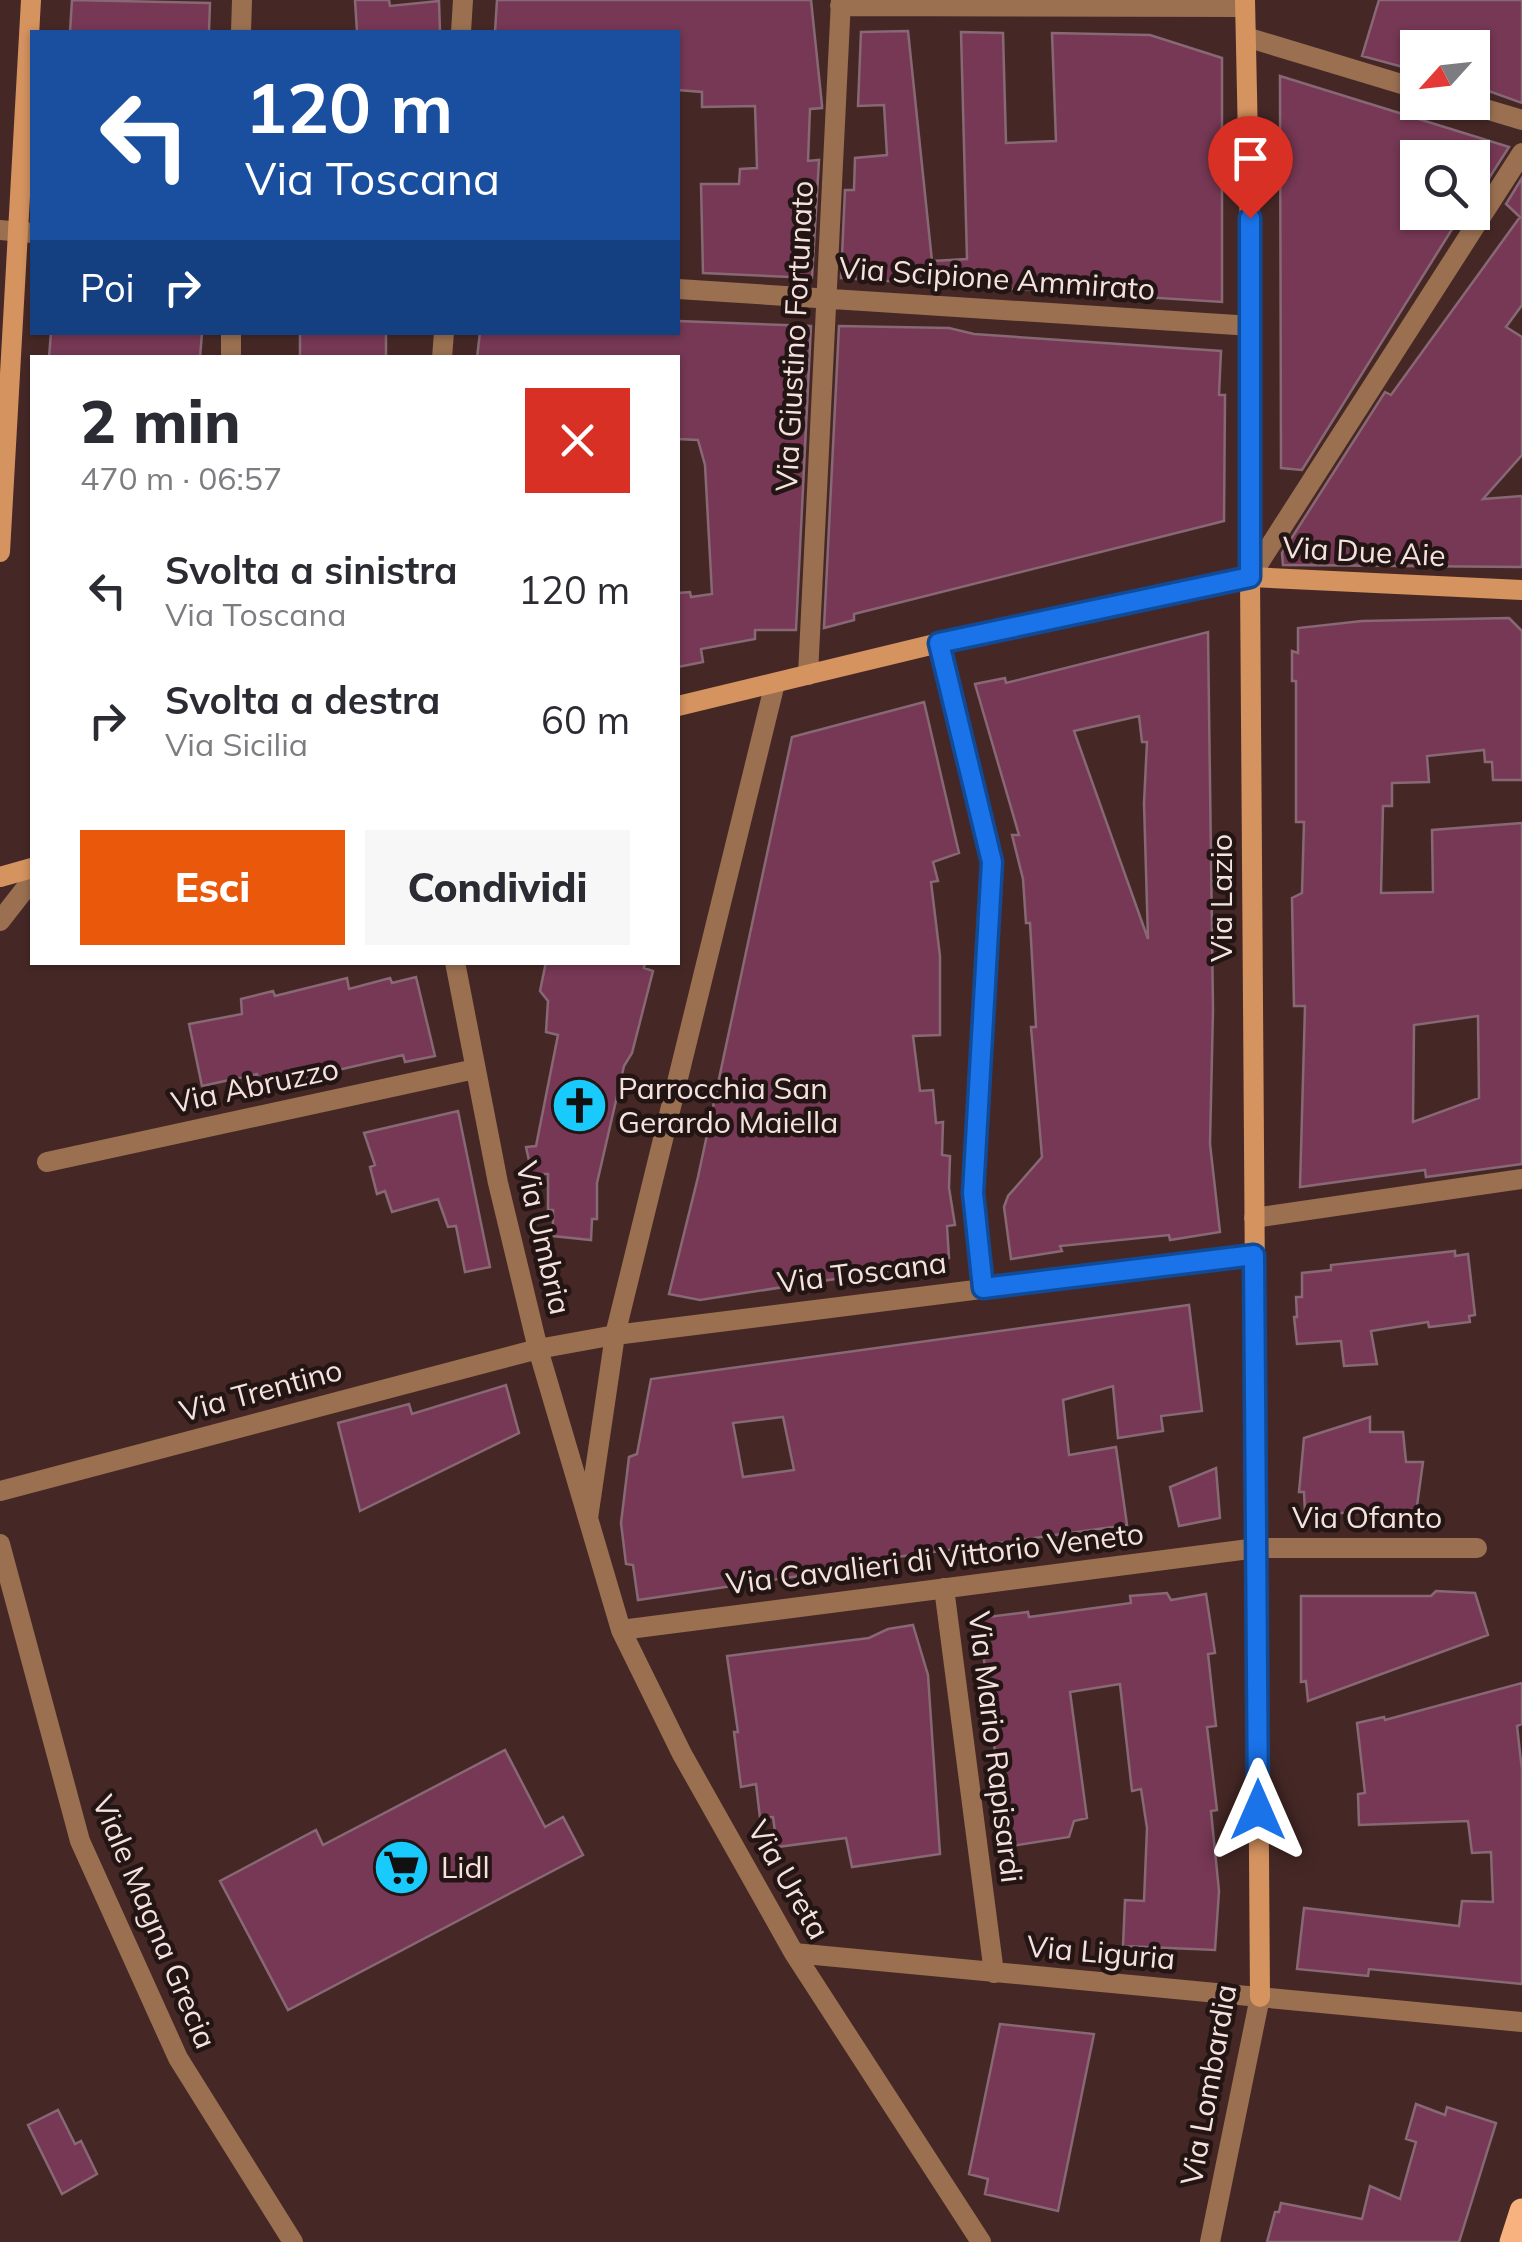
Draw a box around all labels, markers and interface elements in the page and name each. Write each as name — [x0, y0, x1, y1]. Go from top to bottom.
north arrow — [1400, 30, 1490, 120]
map controls — [1400, 30, 1490, 230]
text: 120 m — [245, 63, 453, 151]
icon: left — [80, 70, 210, 200]
pin — [1208, 116, 1293, 219]
icon: arrive — [1223, 131, 1278, 186]
button: search — [1400, 140, 1490, 230]
text: Via Toscana — [245, 150, 500, 206]
street label: Via Giustino Fortunato — [767, 180, 821, 492]
street label: Via Scipione Ammirato — [838, 248, 1156, 308]
icon: right — [155, 260, 210, 315]
text: Poi — [80, 264, 135, 312]
text: 2 min — [80, 383, 241, 458]
button: close — [525, 388, 630, 493]
text: 470 m · 06:57 — [80, 458, 282, 498]
street label: Via Due Aie — [1282, 528, 1447, 574]
text: Svolta a sinistra — [165, 546, 458, 594]
icon: left — [80, 563, 135, 618]
text: 120 m — [518, 566, 630, 614]
text: Via Toscana — [165, 594, 346, 634]
text: Svolta a destra — [165, 676, 440, 724]
icon: right — [80, 693, 135, 748]
text: 60 m — [541, 696, 630, 744]
text: Via Sicilia — [165, 724, 308, 764]
button: Esci — [80, 830, 345, 945]
button: Condividi — [365, 830, 630, 945]
street label: Via Lazio — [1202, 834, 1240, 962]
street label: Via Abruzzo — [168, 1049, 342, 1121]
place label: Parrocchia San Gerardo Maiella — [618, 1069, 838, 1141]
church icon: Parrocchia San Gerardo Maiella — [549, 1076, 609, 1136]
street label: Via Umbria — [508, 1157, 580, 1318]
street label: Via Toscana — [775, 1243, 949, 1301]
street label: Via Trentino — [175, 1350, 346, 1430]
street label: Via Ofanto — [1292, 1498, 1442, 1536]
street label: Via Cavalieri di Vittorio Veneto — [724, 1514, 1146, 1602]
street label: Via Mario Rapisardi — [960, 1609, 1031, 1885]
position arrow — [1206, 1758, 1310, 1862]
street label: Viale Magna Grecia — [84, 1789, 225, 2054]
street label: Via Ureta — [740, 1813, 838, 1946]
supermarket icon: Lidl — [372, 1838, 432, 1898]
place label: Lidl — [441, 1848, 490, 1886]
street label: Via Liguria — [1025, 1927, 1177, 1977]
street label: Via Lombardia — [1172, 1981, 1244, 2188]

